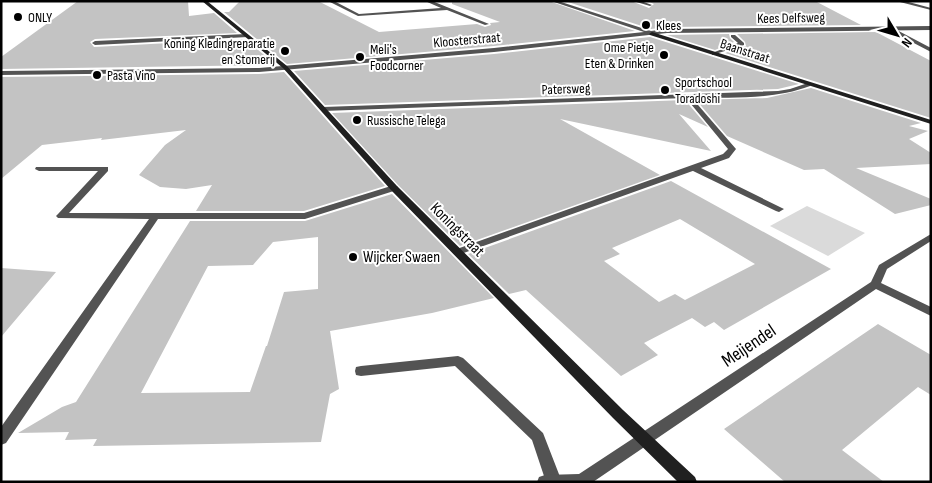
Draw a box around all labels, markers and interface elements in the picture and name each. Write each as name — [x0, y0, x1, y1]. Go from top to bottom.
place label: ONLY — [28, 9, 52, 26]
street label: Kees Delfsweg — [757, 9, 825, 27]
north arrow — [872, 10, 922, 60]
marker: ONLY — [12, 11, 24, 23]
place label: Klees — [656, 17, 681, 34]
marker: Klees — [640, 19, 652, 31]
street label: Kloosterstraat — [433, 29, 501, 51]
place label: Koning Kledingreparatie en Stomerij — [164, 35, 275, 68]
street label: Baanstraat — [718, 35, 772, 67]
text: N — [898, 35, 916, 51]
place label: Ome Pietje Eten & Drinken — [585, 39, 654, 72]
place label: Meli's Foodcorner — [370, 41, 424, 74]
marker: Koning Kledingreparatie en Stomerij — [279, 45, 291, 57]
marker: Ome Pietje Eten & Drinken — [658, 49, 670, 61]
marker: Meli's Foodcorner — [354, 51, 366, 63]
place label: Pasta Vino — [107, 67, 156, 84]
marker: Pasta Vino — [91, 69, 103, 81]
place label: Sportschool Toradoshi — [675, 74, 732, 107]
street label: Patersweg — [541, 80, 591, 98]
marker: Sportschool Toradoshi — [659, 84, 671, 96]
place label: Russische Telega — [367, 112, 446, 129]
marker: Russische Telega — [351, 114, 363, 126]
street label: Koningstraat — [426, 199, 488, 261]
place label: Wijcker Swaen — [363, 248, 440, 267]
marker: Wijcker Swaen — [347, 251, 359, 263]
street label: Meijendel — [717, 319, 781, 373]

